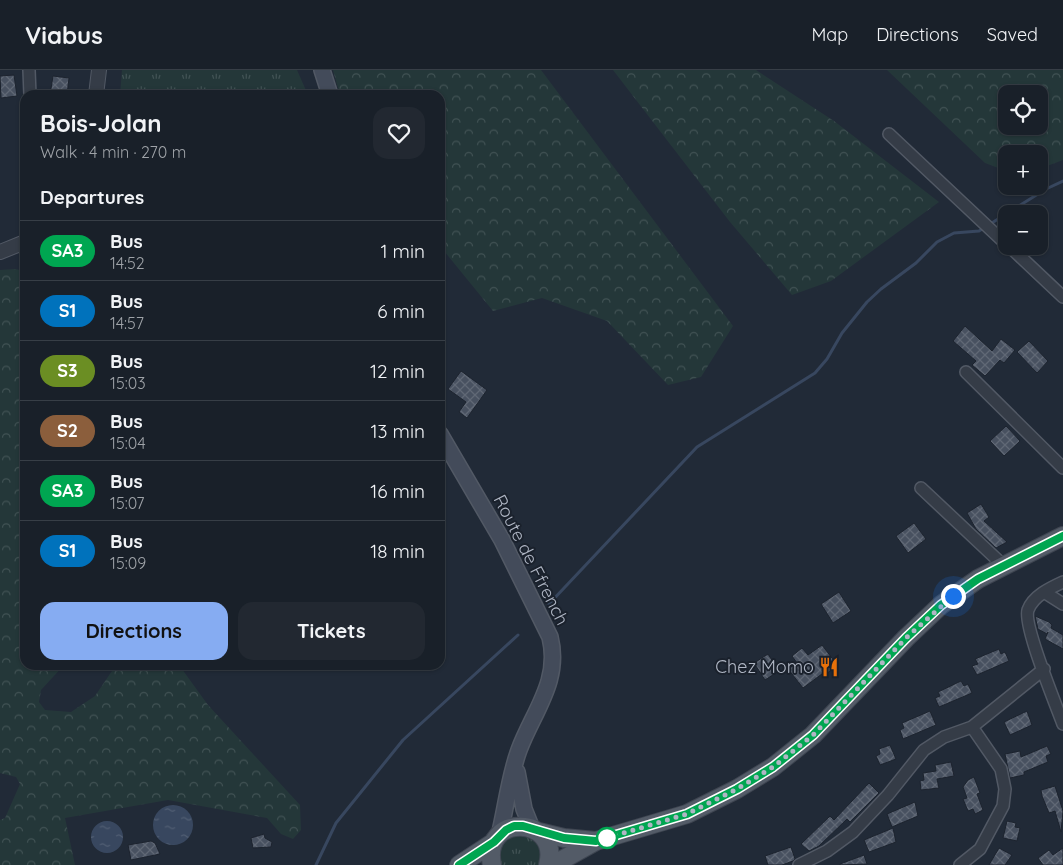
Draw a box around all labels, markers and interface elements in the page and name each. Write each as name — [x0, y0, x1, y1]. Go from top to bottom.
text: Viabus — [25, 20, 103, 50]
text: Map — [811, 23, 848, 46]
text: Directions — [876, 23, 959, 46]
text: Saved — [987, 23, 1038, 46]
map controls — [998, 85, 1048, 255]
button: locate — [998, 85, 1048, 135]
button: heart — [373, 107, 425, 159]
text: Bois-Jolan — [40, 108, 162, 138]
text: Walk · 4 min · 270 m — [40, 142, 186, 162]
button: + — [998, 145, 1048, 195]
text: Departures — [40, 185, 144, 209]
button: − — [998, 205, 1048, 255]
text: Bus — [110, 229, 143, 253]
text: SA3 — [52, 239, 83, 262]
text: 1 min — [380, 239, 425, 263]
text: 14:52 — [110, 253, 145, 273]
text: Bus — [110, 289, 143, 313]
text: S1 — [59, 299, 76, 322]
text: 6 min — [377, 299, 425, 323]
text: 14:57 — [110, 313, 144, 333]
text: Bus — [110, 349, 143, 373]
text: S3 — [57, 359, 78, 382]
text: 12 min — [370, 359, 425, 383]
text: 15:03 — [110, 373, 146, 393]
text: Bus — [110, 409, 143, 433]
text: S2 — [57, 419, 78, 442]
text: 13 min — [370, 419, 425, 443]
text: 15:04 — [110, 433, 146, 453]
text: Bus — [110, 469, 143, 493]
text: SA3 — [52, 479, 83, 502]
text: 16 min — [370, 479, 425, 503]
street label: Route de Ffrench — [489, 491, 574, 629]
text: 15:07 — [110, 493, 144, 513]
text: Bus — [110, 529, 143, 553]
text: S1 — [59, 539, 76, 562]
text: 18 min — [370, 539, 425, 563]
text: 15:09 — [110, 553, 146, 573]
your location — [941, 584, 966, 609]
button: Directions — [40, 602, 228, 660]
button: Tickets — [238, 602, 425, 660]
place label: Chez Momo — [715, 655, 814, 678]
restaurant icon: Chez Momo — [818, 656, 840, 678]
unlabelled marker — [596, 827, 618, 849]

